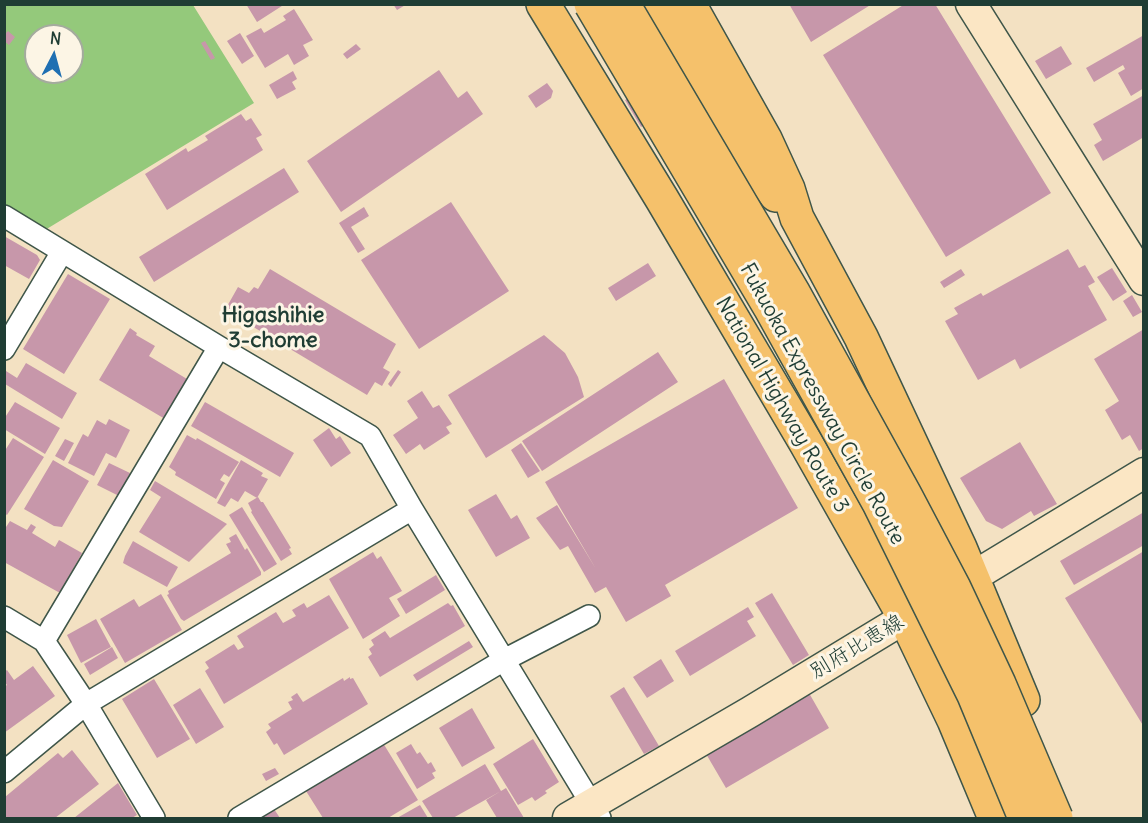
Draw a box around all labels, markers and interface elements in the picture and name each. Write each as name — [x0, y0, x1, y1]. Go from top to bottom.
north arrow — [24, 24, 84, 84]
text: N — [49, 28, 62, 49]
street label: Fukuoka Expressway Circle Route — [734, 259, 910, 549]
street label: National Highway Route 3 — [710, 293, 854, 517]
district label: Higashihie 3-chome — [222, 303, 324, 354]
street label: 別府比恵線 — [806, 609, 908, 685]

